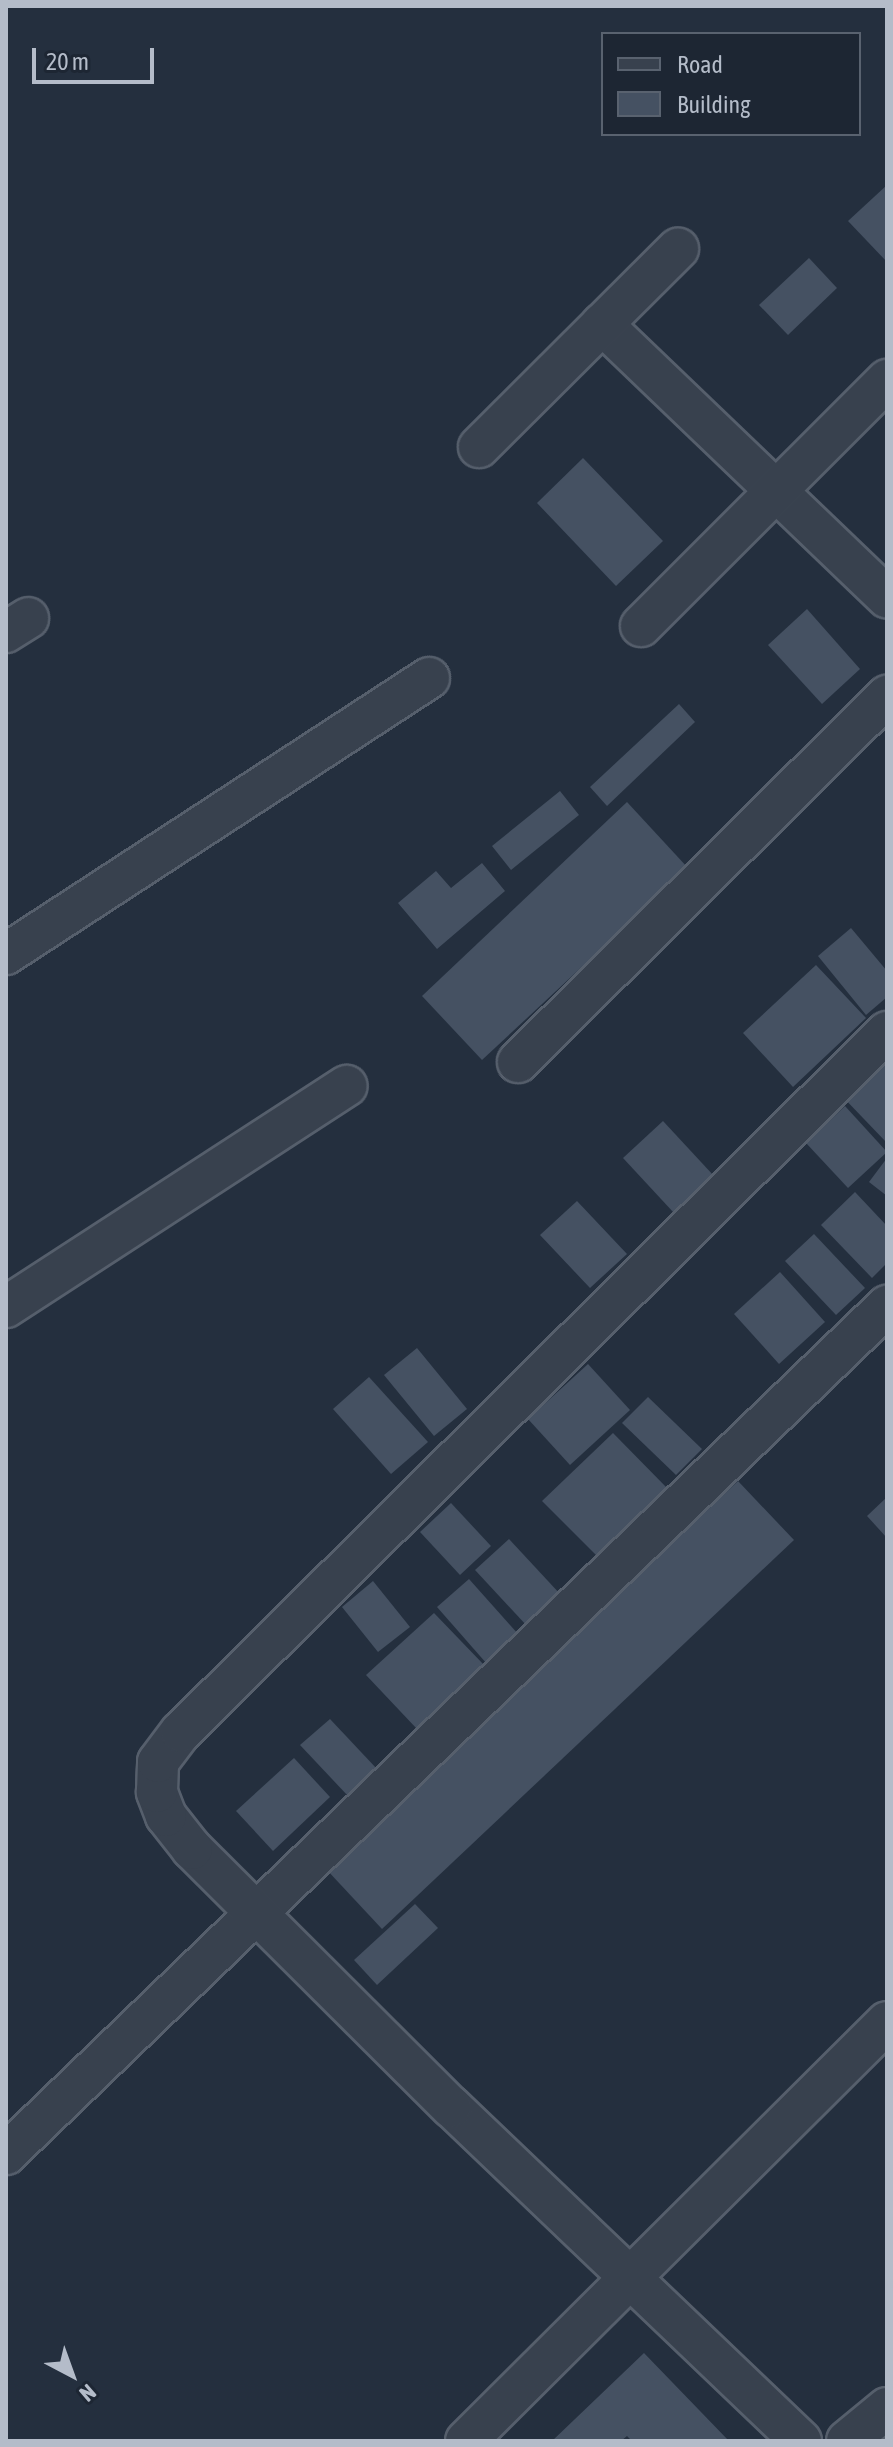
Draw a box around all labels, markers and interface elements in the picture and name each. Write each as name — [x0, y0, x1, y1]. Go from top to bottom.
scale bar — [36, 32, 158, 82]
legend — [601, 32, 861, 136]
text: 20 m — [46, 48, 89, 75]
text: Road — [677, 51, 723, 78]
text: Building — [677, 91, 750, 118]
north arrow — [32, 2335, 112, 2415]
text: N — [74, 2379, 101, 2407]

